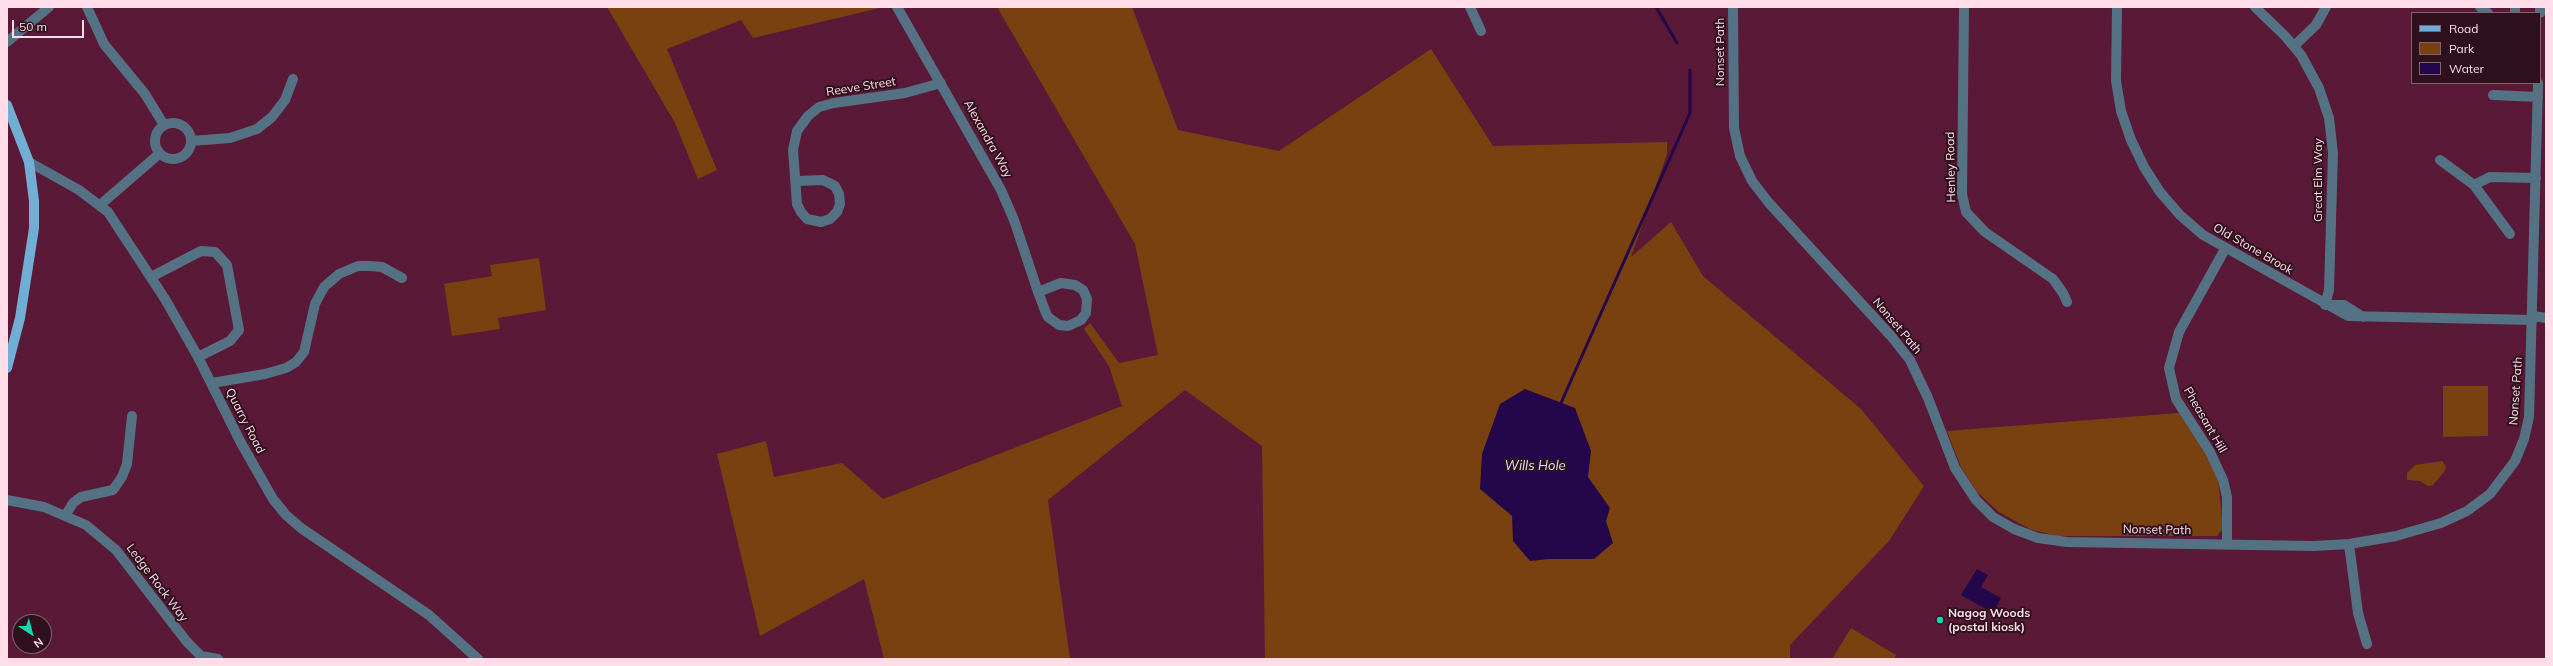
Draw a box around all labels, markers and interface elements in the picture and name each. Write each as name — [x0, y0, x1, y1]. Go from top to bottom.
scale bar — [14, 12, 86, 38]
legend — [2411, 12, 2541, 84]
street label: Nonset Path — [1713, 18, 1727, 86]
text: 50 m — [19, 19, 47, 34]
text: Road — [2449, 21, 2478, 36]
text: Park — [2449, 41, 2474, 56]
text: Water — [2449, 61, 2484, 76]
street label: Reeve Street — [825, 74, 897, 100]
street label: Alexandra Way — [961, 98, 1015, 180]
street label: Henley Road — [1943, 131, 1959, 203]
street label: Great Elm Way — [2311, 138, 2325, 222]
street label: Old Stone Brook — [2210, 220, 2296, 278]
street label: Nonset Path — [1869, 295, 1925, 357]
street label: Nonset Path — [2506, 356, 2526, 426]
street label: Pheasant Hill — [2180, 384, 2230, 456]
street label: Quarry Road — [222, 386, 268, 456]
water label: Wills Hole — [1504, 458, 1566, 474]
street label: Nonset Path — [2123, 522, 2191, 538]
street label: Ledge Rock Way — [123, 541, 191, 625]
place label: Nagog Woods (postal kiosk) — [1948, 606, 2030, 634]
north arrow — [12, 614, 52, 654]
marker: Nagog Woods (postal kiosk) — [1935, 615, 1945, 625]
text: N — [31, 635, 46, 651]

